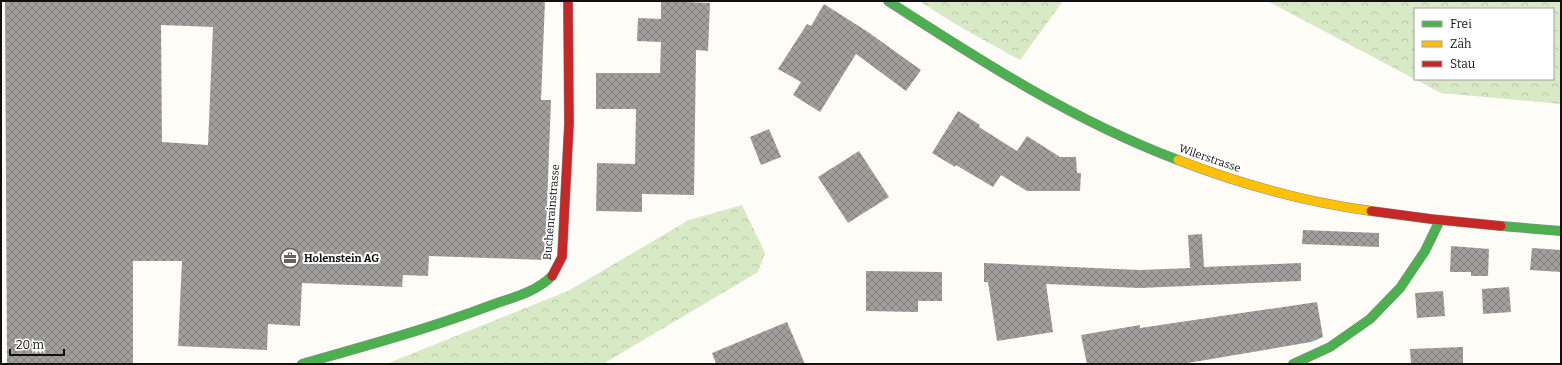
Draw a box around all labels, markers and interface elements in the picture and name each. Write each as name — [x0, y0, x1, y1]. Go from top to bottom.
legend — [1414, 8, 1554, 80]
text: Frei — [1450, 17, 1472, 31]
text: Zäh — [1450, 37, 1472, 51]
text: Stau — [1450, 57, 1476, 71]
street label: Wilerstrasse — [1177, 142, 1242, 175]
street label: Buchenrainstrasse — [541, 164, 562, 260]
office icon: Holenstein AG — [279, 247, 301, 269]
place label: Holenstein AG — [304, 252, 379, 265]
scale bar — [10, 331, 64, 357]
text: 20 m — [16, 338, 45, 352]

